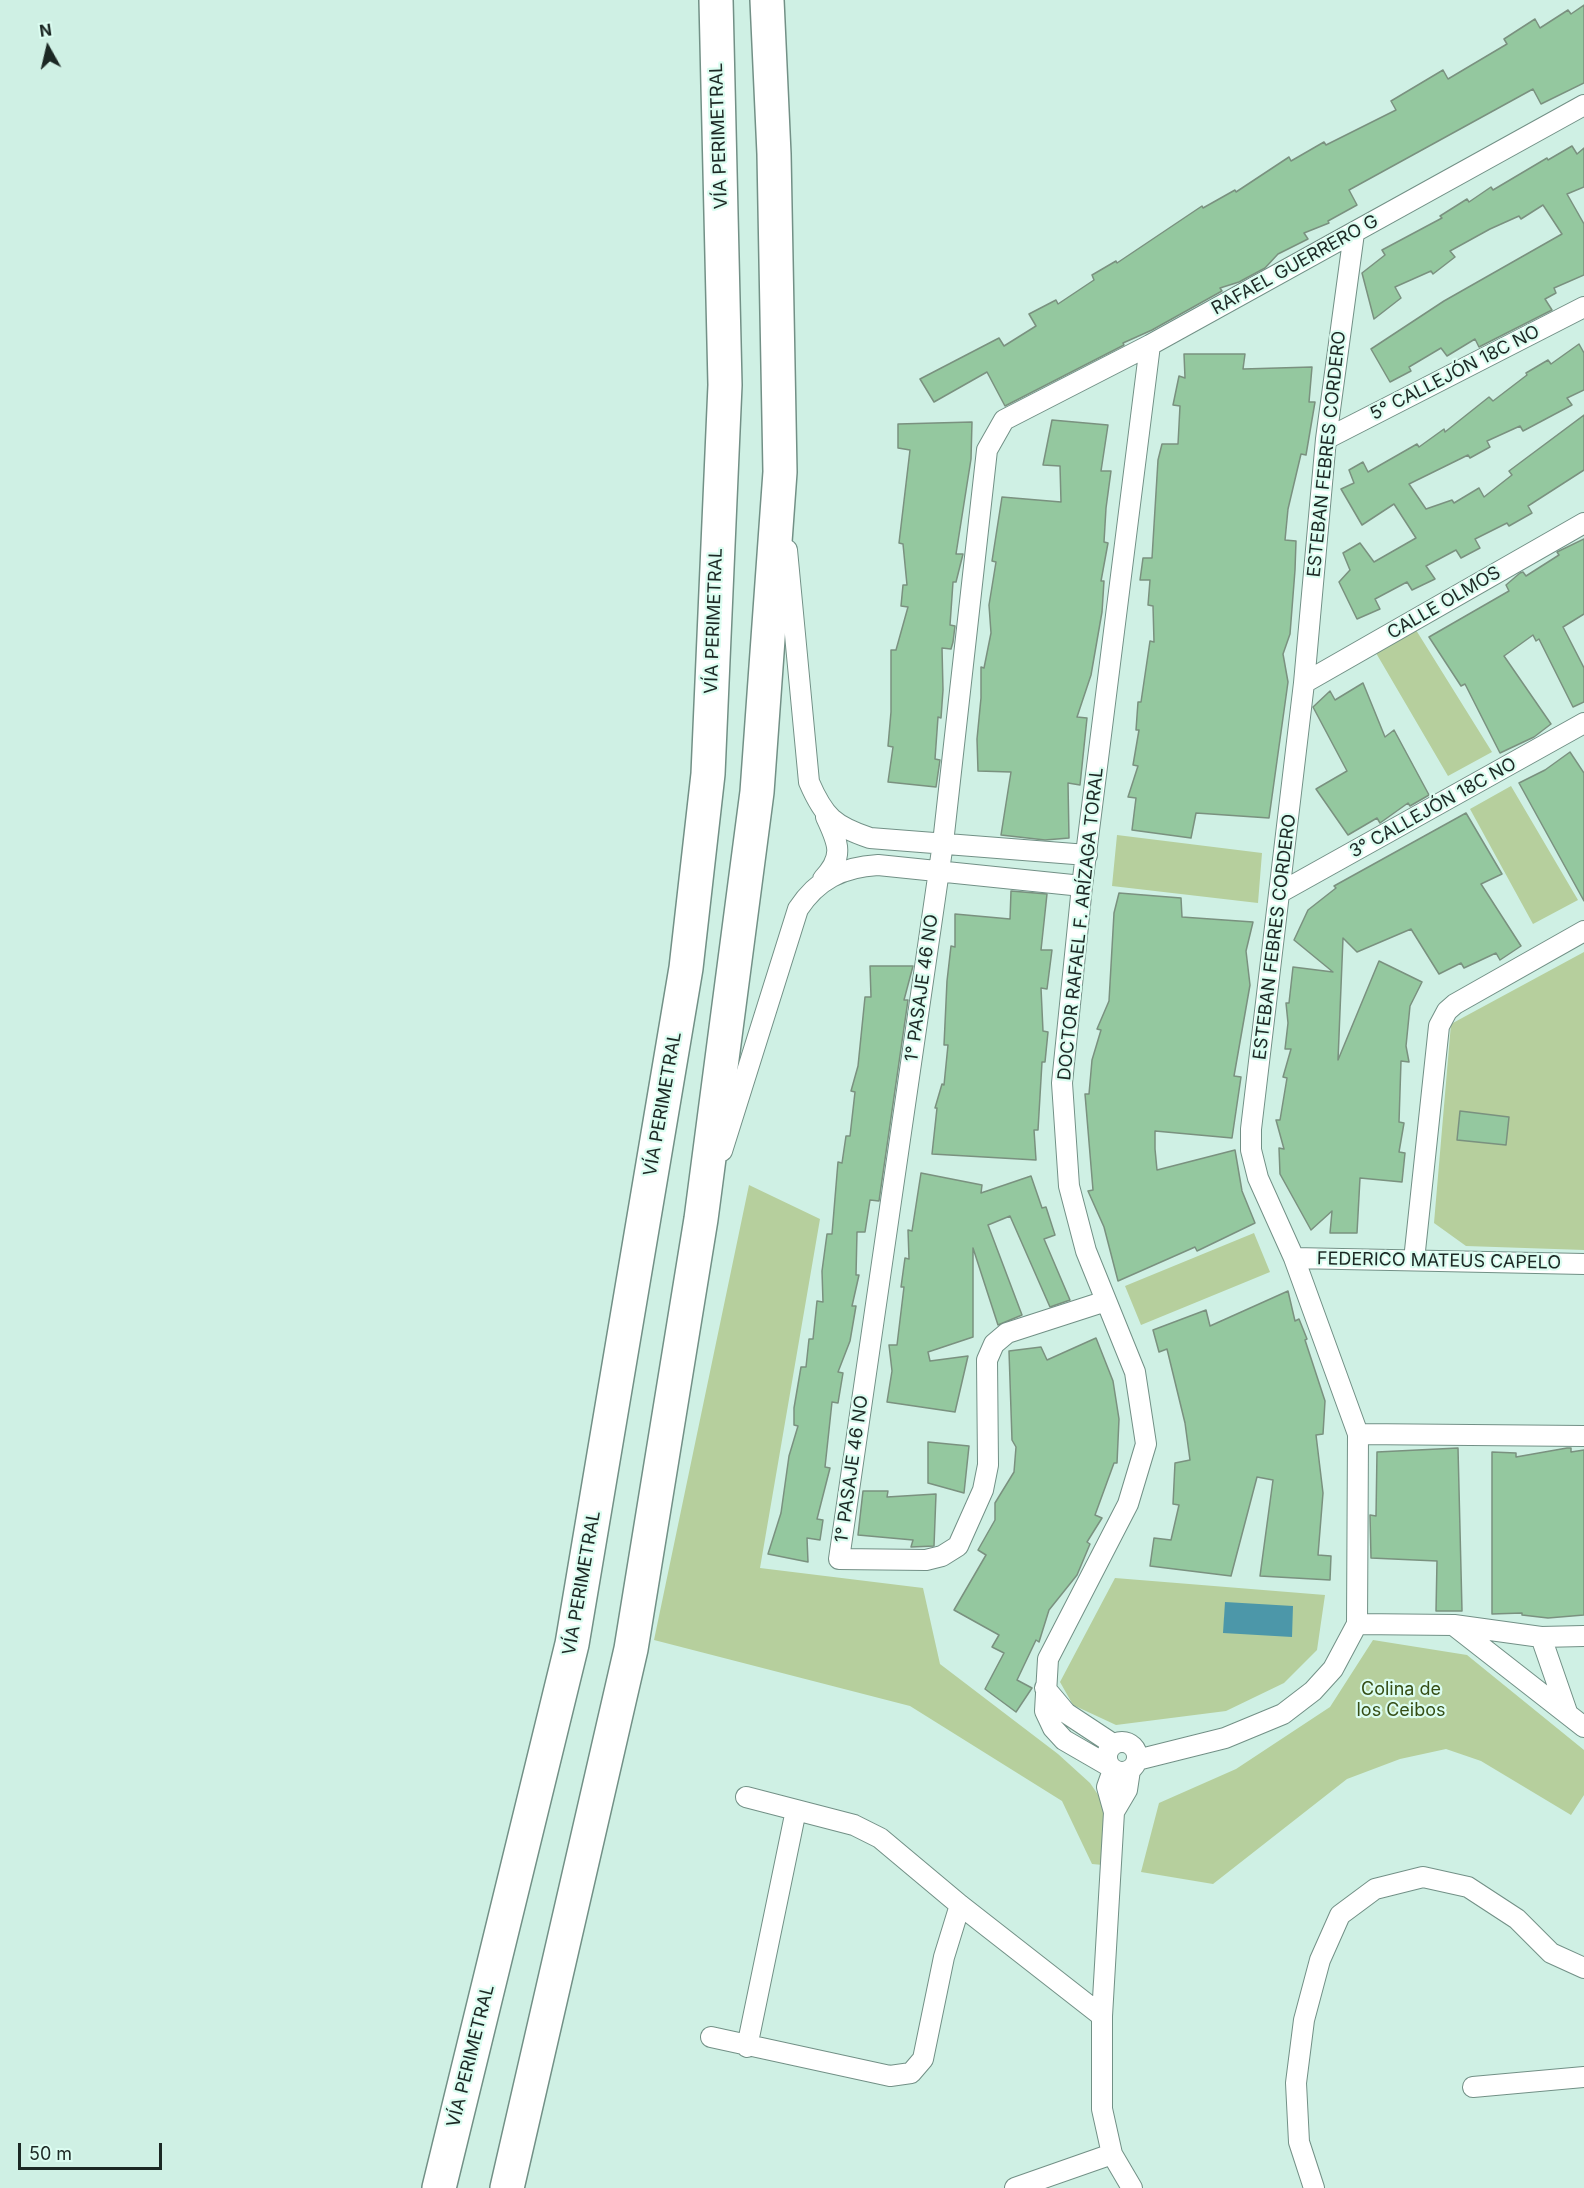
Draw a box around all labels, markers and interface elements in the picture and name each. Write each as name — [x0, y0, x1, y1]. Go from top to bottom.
north arrow — [18, 18, 78, 78]
text: N — [38, 19, 53, 41]
street label: VÍA PERIMETRAL — [706, 62, 732, 210]
street label: RAFAEL GUERRERO G — [1208, 210, 1382, 320]
street label: 5° CALLEJÓN 18C NO — [1367, 321, 1543, 425]
street label: ESTEBAN FEBRES CORDERO — [1303, 330, 1351, 578]
street label: VÍA PERIMETRAL — [701, 547, 727, 695]
street label: CALLE OLMOS — [1384, 562, 1504, 644]
street label: 3° CALLEJÓN 18C NO — [1346, 753, 1520, 863]
street label: DOCTOR RAFAEL F. ARÍZAGA TORAL — [1054, 766, 1108, 1082]
street label: ESTEBAN FEBRES CORDERO — [1249, 813, 1301, 1061]
street label: 1° PASAJE 46 NO — [901, 913, 943, 1063]
street label: VÍA PERIMETRAL — [640, 1030, 686, 1178]
street label: FEDERICO MATEUS CAPELO — [1317, 1248, 1561, 1274]
street label: 1° PASAJE 46 NO — [831, 1394, 873, 1544]
street label: VÍA PERIMETRAL — [559, 1509, 605, 1657]
park label: Colina de los Ceibos — [1356, 1679, 1446, 1722]
street label: VÍA PERIMETRAL — [443, 1982, 499, 2130]
scale bar — [21, 2131, 165, 2169]
text: 50 m — [29, 2143, 72, 2164]

